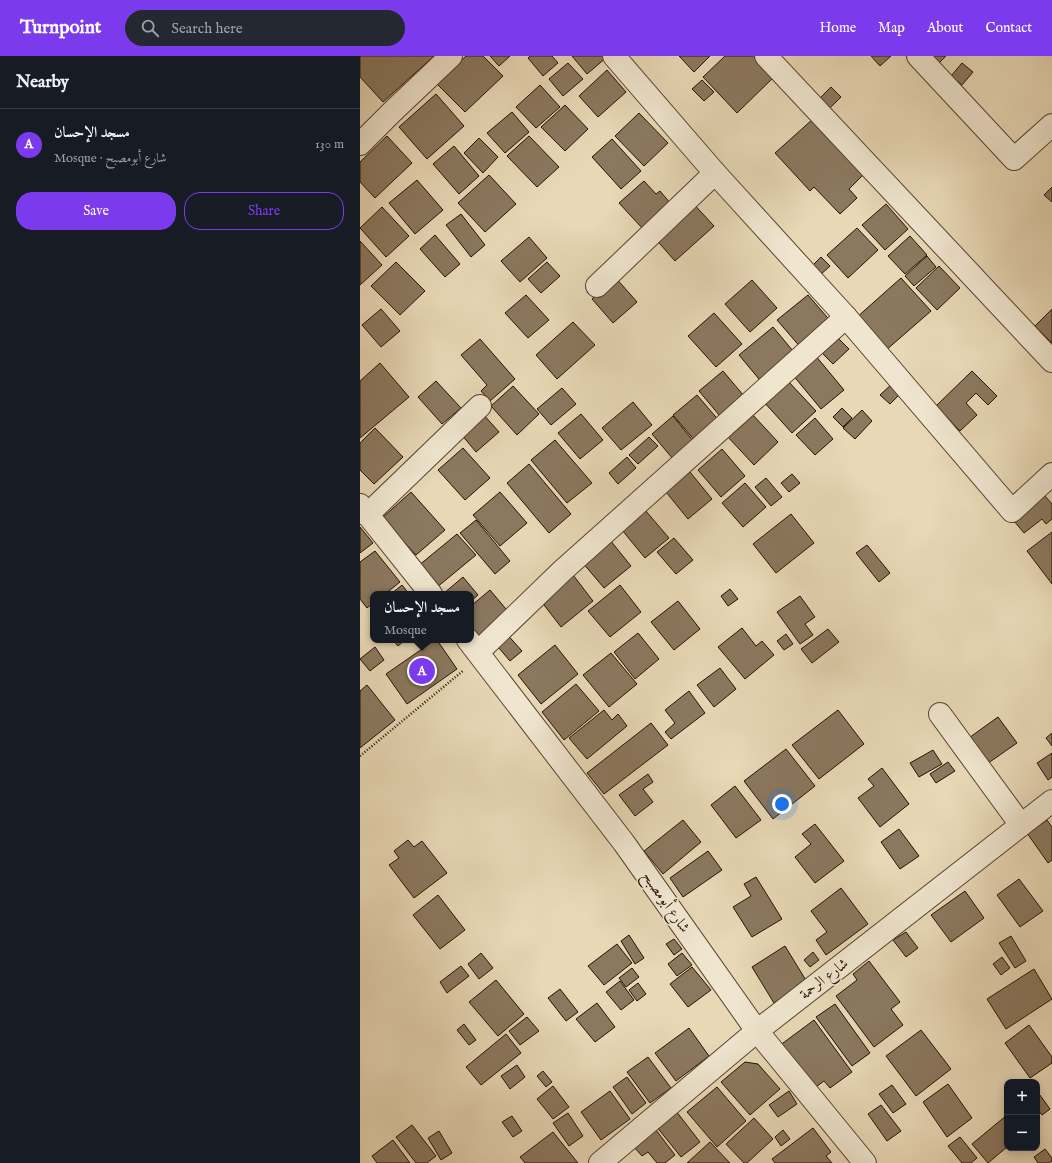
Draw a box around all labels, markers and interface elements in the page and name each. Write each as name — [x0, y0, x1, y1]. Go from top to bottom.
search box — [125, 10, 405, 46]
text: Turnpoint — [20, 16, 101, 40]
icon: search — [139, 17, 161, 39]
text: Search here — [171, 19, 243, 38]
text: Home — [820, 19, 856, 37]
text: Map — [878, 19, 905, 37]
text: About — [927, 19, 963, 37]
text: Contact — [985, 19, 1032, 37]
text: Nearby — [16, 72, 69, 93]
text: مسجد الإحسان — [54, 123, 130, 142]
text: A — [25, 136, 33, 153]
text: 130 m — [315, 136, 344, 153]
text: Mosque · شارع أبومصبح — [54, 150, 167, 167]
button: Save — [16, 192, 176, 230]
button: Share — [184, 192, 344, 230]
popup — [370, 591, 474, 643]
text: مسجد الإحسان — [384, 598, 460, 617]
text: Mosque — [384, 622, 427, 639]
pin: A — [409, 656, 435, 686]
your location — [772, 794, 792, 814]
street label: شارع أبومصبح — [635, 866, 696, 939]
street label: شارع الرحمة — [796, 954, 854, 1006]
map controls — [1004, 1079, 1040, 1151]
button: + — [1004, 1079, 1040, 1115]
button: − — [1004, 1115, 1040, 1151]

